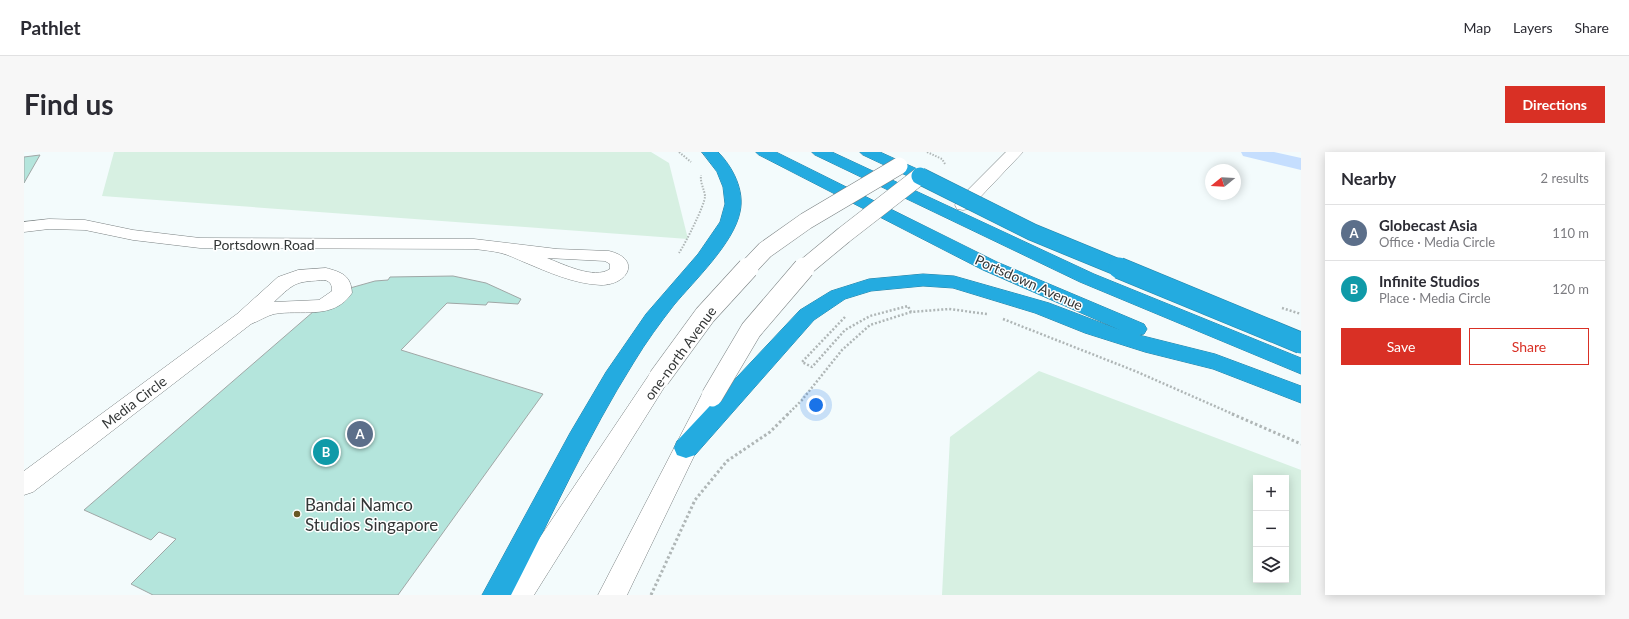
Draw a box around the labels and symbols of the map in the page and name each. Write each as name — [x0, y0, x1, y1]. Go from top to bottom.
north arrow — [1205, 164, 1241, 200]
street label: Portsdown Road — [213, 236, 315, 253]
street label: Portsdown Avenue — [973, 251, 1085, 313]
street label: one-north Avenue — [640, 303, 720, 403]
street label: Media Circle — [98, 372, 170, 432]
your location — [806, 395, 826, 415]
pin: A — [347, 419, 373, 449]
pin: B — [313, 437, 339, 467]
place label: Bandai Namco Studios Singapore — [305, 494, 438, 535]
marker: Bandai Namco Studios Singapore — [292, 509, 302, 519]

